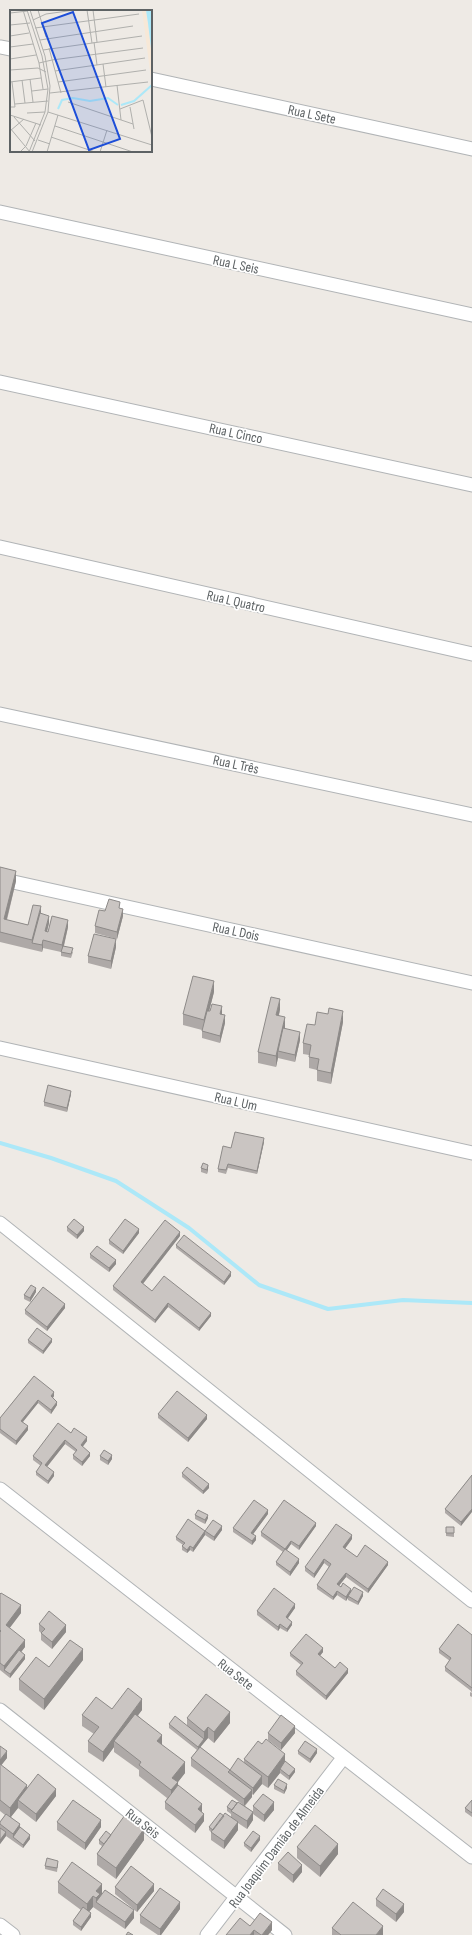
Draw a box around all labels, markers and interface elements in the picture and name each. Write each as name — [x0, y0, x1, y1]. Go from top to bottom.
inset map — [10, 10, 152, 152]
street label: Rua L Sete — [286, 101, 337, 128]
street label: Rua L Seis — [211, 251, 260, 278]
street label: Rua L Cinco — [208, 420, 264, 447]
street label: Rua L Quatro — [205, 587, 267, 616]
street label: Rua L Três — [211, 751, 260, 778]
street label: Rua L Dois — [211, 918, 261, 945]
street label: Rua L Um — [213, 1088, 259, 1115]
street label: Rua Sete — [214, 1655, 257, 1694]
street label: Rua Joaquim Damião de Almeida — [225, 1783, 328, 1911]
street label: Rua Seis — [122, 1805, 163, 1842]

